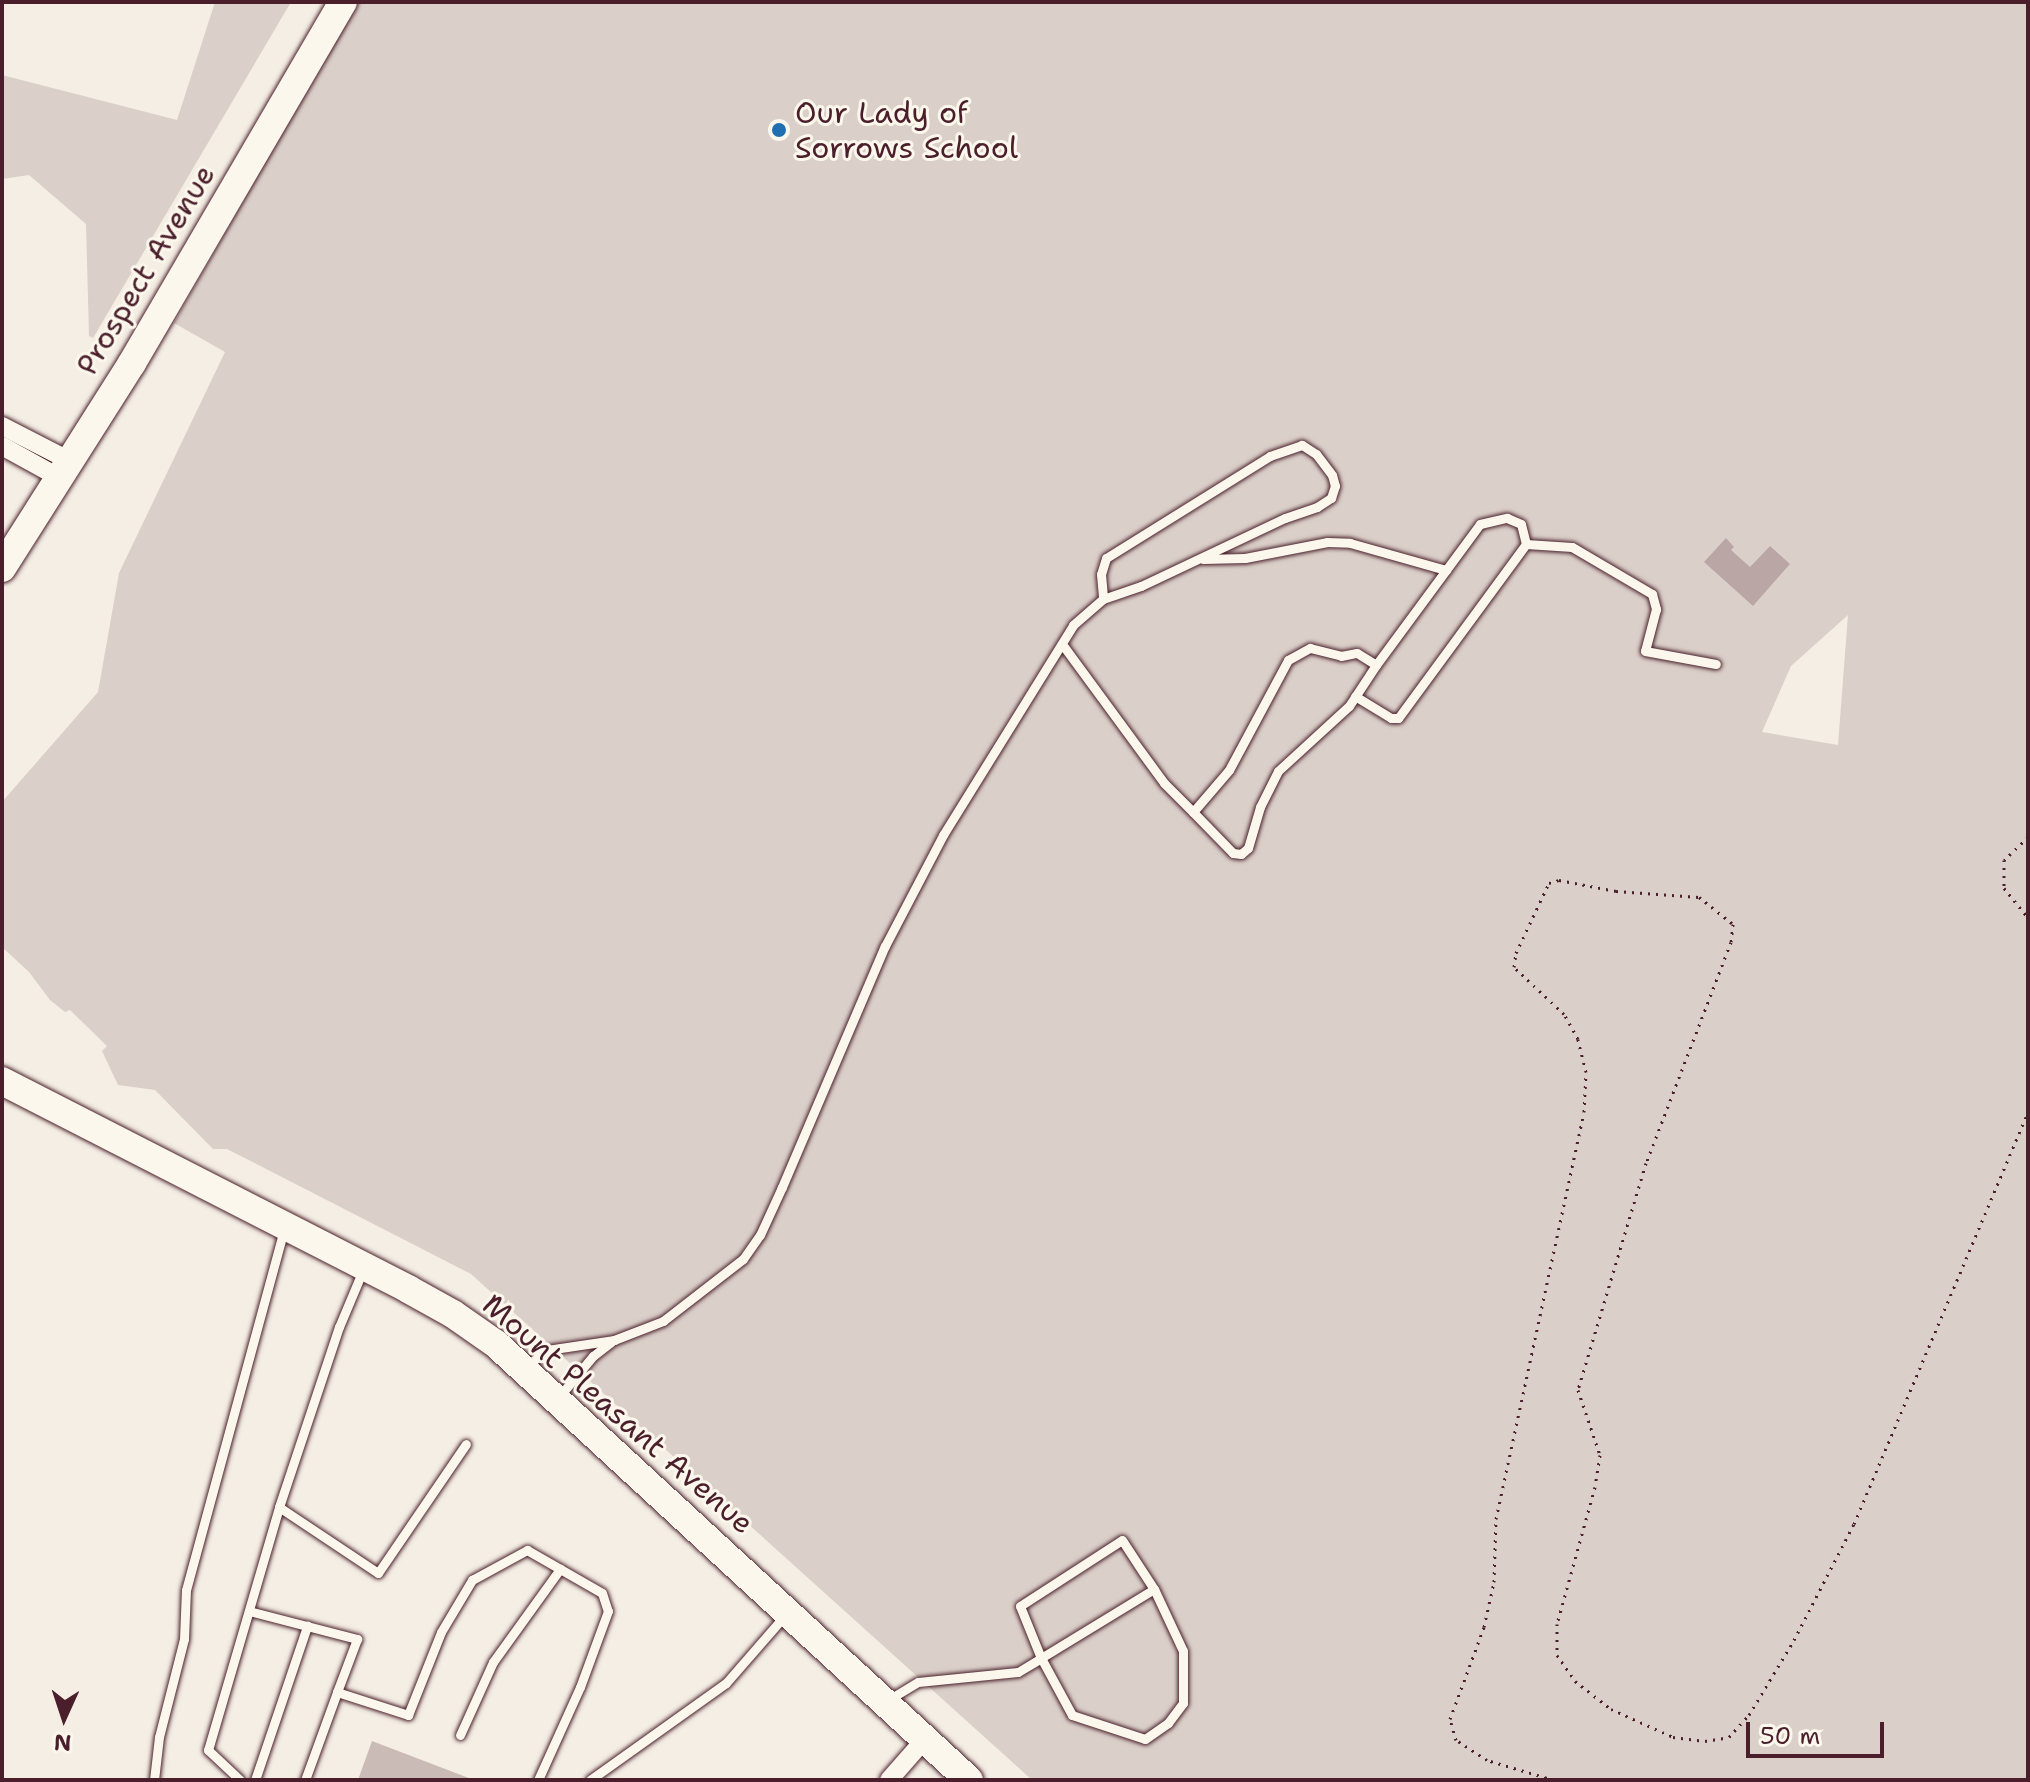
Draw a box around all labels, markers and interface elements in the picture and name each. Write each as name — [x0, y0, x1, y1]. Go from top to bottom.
place label: Our Lady of Sorrows School — [795, 95, 1018, 166]
marker: Our Lady of Sorrows School — [770, 121, 788, 139]
street label: Prospect Avenue — [69, 158, 223, 382]
street label: Mount Pleasant Avenue — [475, 1286, 761, 1542]
north arrow — [24, 1678, 104, 1758]
scale bar — [1750, 1706, 1888, 1756]
text: 50 m — [1760, 1720, 1820, 1752]
text: N — [53, 1728, 72, 1757]

